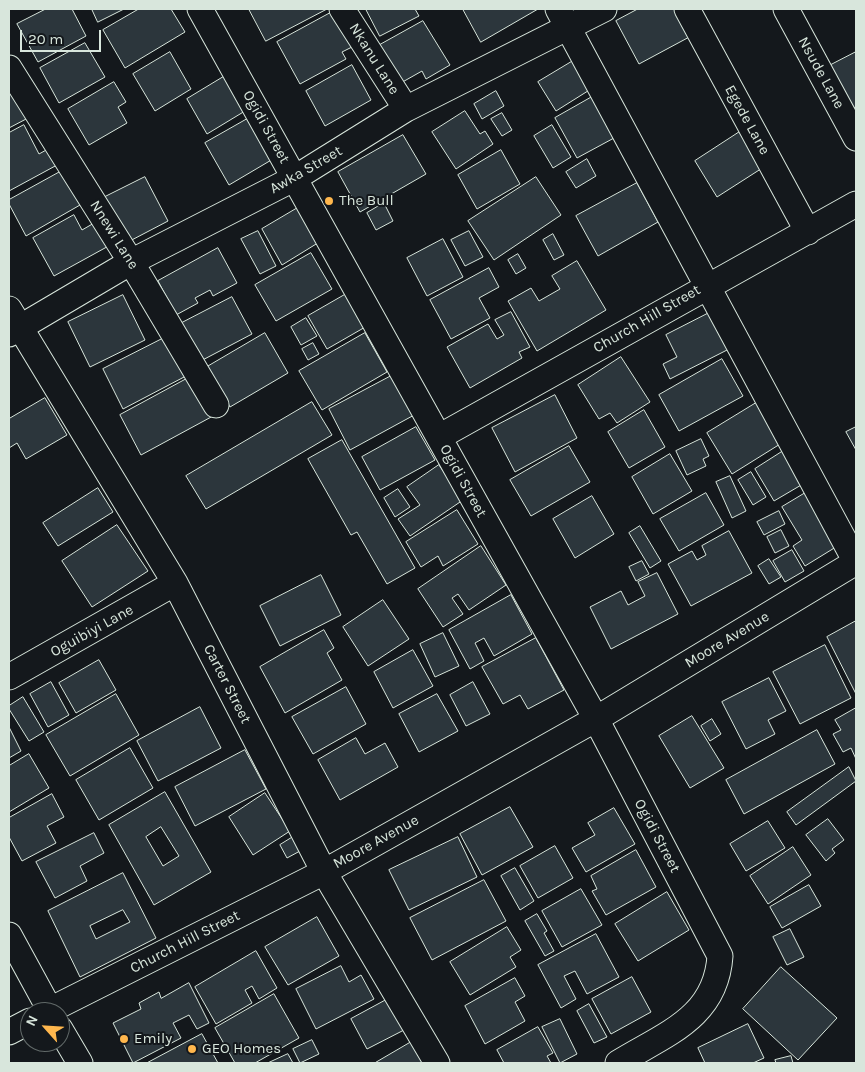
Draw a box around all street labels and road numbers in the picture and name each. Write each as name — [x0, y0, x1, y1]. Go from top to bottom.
street label: Nkanu Lane — [345, 20, 403, 98]
street label: Nsude Lane — [794, 34, 848, 112]
street label: Egede Lane — [721, 82, 773, 158]
street label: Ogidi Street — [239, 87, 293, 167]
street label: Awka Street — [267, 142, 345, 198]
street label: Nnewi Lane — [86, 197, 142, 273]
street label: Church Hill Street — [590, 281, 704, 357]
street label: Ogidi Street — [436, 441, 490, 521]
street label: Oguibiyi Lane — [47, 601, 137, 661]
street label: Moore Avenue — [682, 608, 772, 672]
street label: Carter Street — [199, 641, 255, 727]
street label: Ogidi Street — [630, 796, 684, 876]
street label: Moore Avenue — [330, 811, 422, 873]
street label: Church Hill Street — [127, 907, 243, 977]

